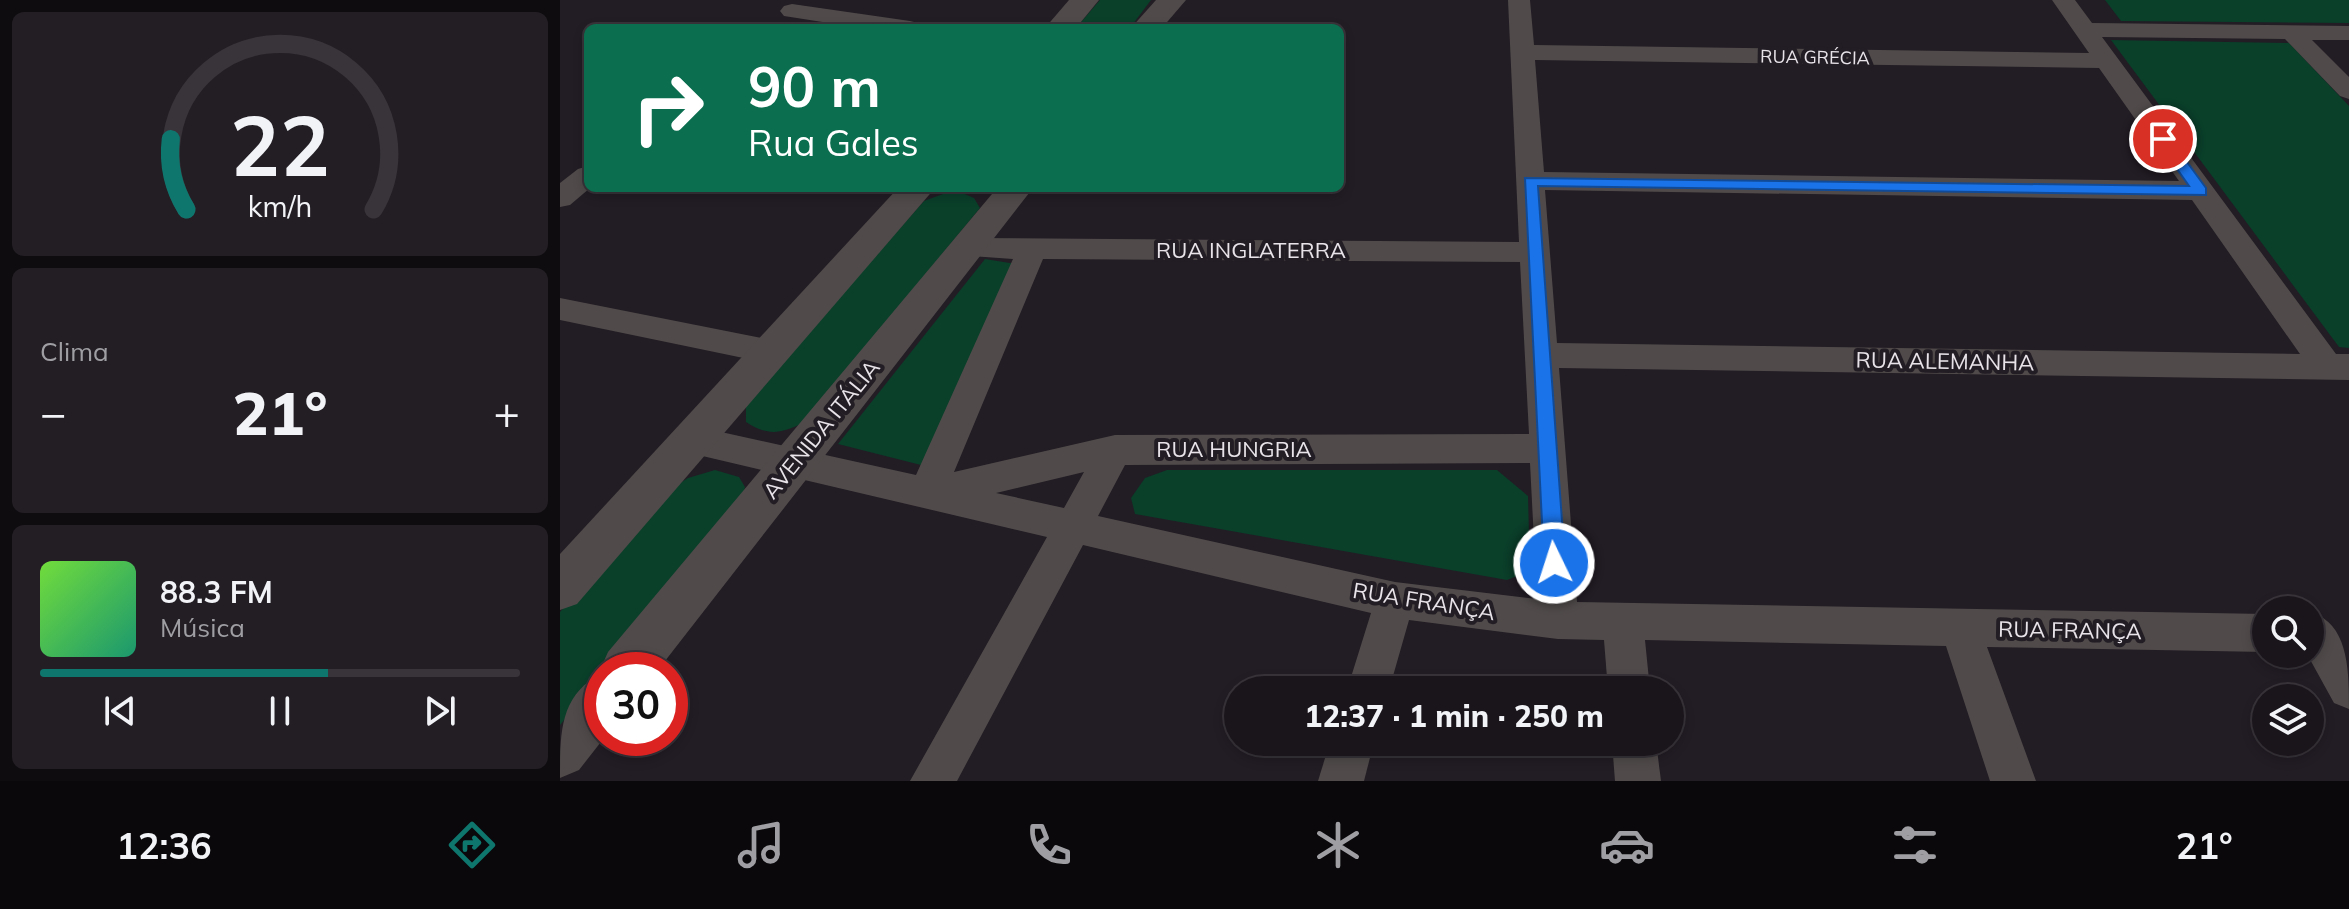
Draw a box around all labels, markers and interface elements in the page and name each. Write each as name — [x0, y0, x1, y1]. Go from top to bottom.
street label: RUA GRÉCIA — [1760, 45, 1870, 69]
text: 90 m — [748, 51, 881, 121]
icon: right — [616, 56, 720, 160]
text: 22 — [230, 92, 330, 197]
pin — [2129, 105, 2197, 173]
icon: arrive — [2141, 117, 2185, 161]
text: Rua Gales — [748, 120, 919, 165]
text: km/h — [248, 188, 312, 224]
street label: RUA INGLATERRA — [1156, 236, 1346, 264]
text: Clima — [40, 335, 109, 368]
street label: RUA ALEMANHA — [1855, 345, 2035, 377]
street label: AVENIDA ITÁLIA — [756, 354, 886, 504]
text: 21° — [232, 375, 328, 450]
text: − — [40, 385, 66, 440]
text: + — [494, 385, 520, 440]
street label: RUA HUNGRIA — [1156, 435, 1312, 463]
position arrow — [1512, 521, 1596, 605]
text: 88.3 FM — [160, 573, 273, 611]
street label: RUA FRANÇA — [1351, 576, 1497, 626]
map controls — [2252, 596, 2324, 756]
button: search — [2252, 596, 2324, 668]
text: Música — [160, 611, 245, 644]
street label: RUA FRANÇA — [1998, 615, 2142, 645]
speed limit sign: 30 — [584, 652, 688, 756]
button: layers — [2252, 684, 2324, 756]
icon: previous — [98, 689, 142, 733]
icon: pause — [258, 689, 302, 733]
icon: next — [418, 689, 462, 733]
text: 12:37 · 1 min · 250 m — [1304, 697, 1604, 735]
icon: directions — [444, 817, 500, 873]
icon: music — [733, 817, 789, 873]
icon: phone — [1021, 817, 1077, 873]
icon: climate — [1310, 817, 1366, 873]
icon: car — [1599, 817, 1655, 873]
icon: filters — [1887, 817, 1943, 873]
text: 12:36 — [116, 823, 212, 868]
text: 21° — [2176, 823, 2233, 868]

